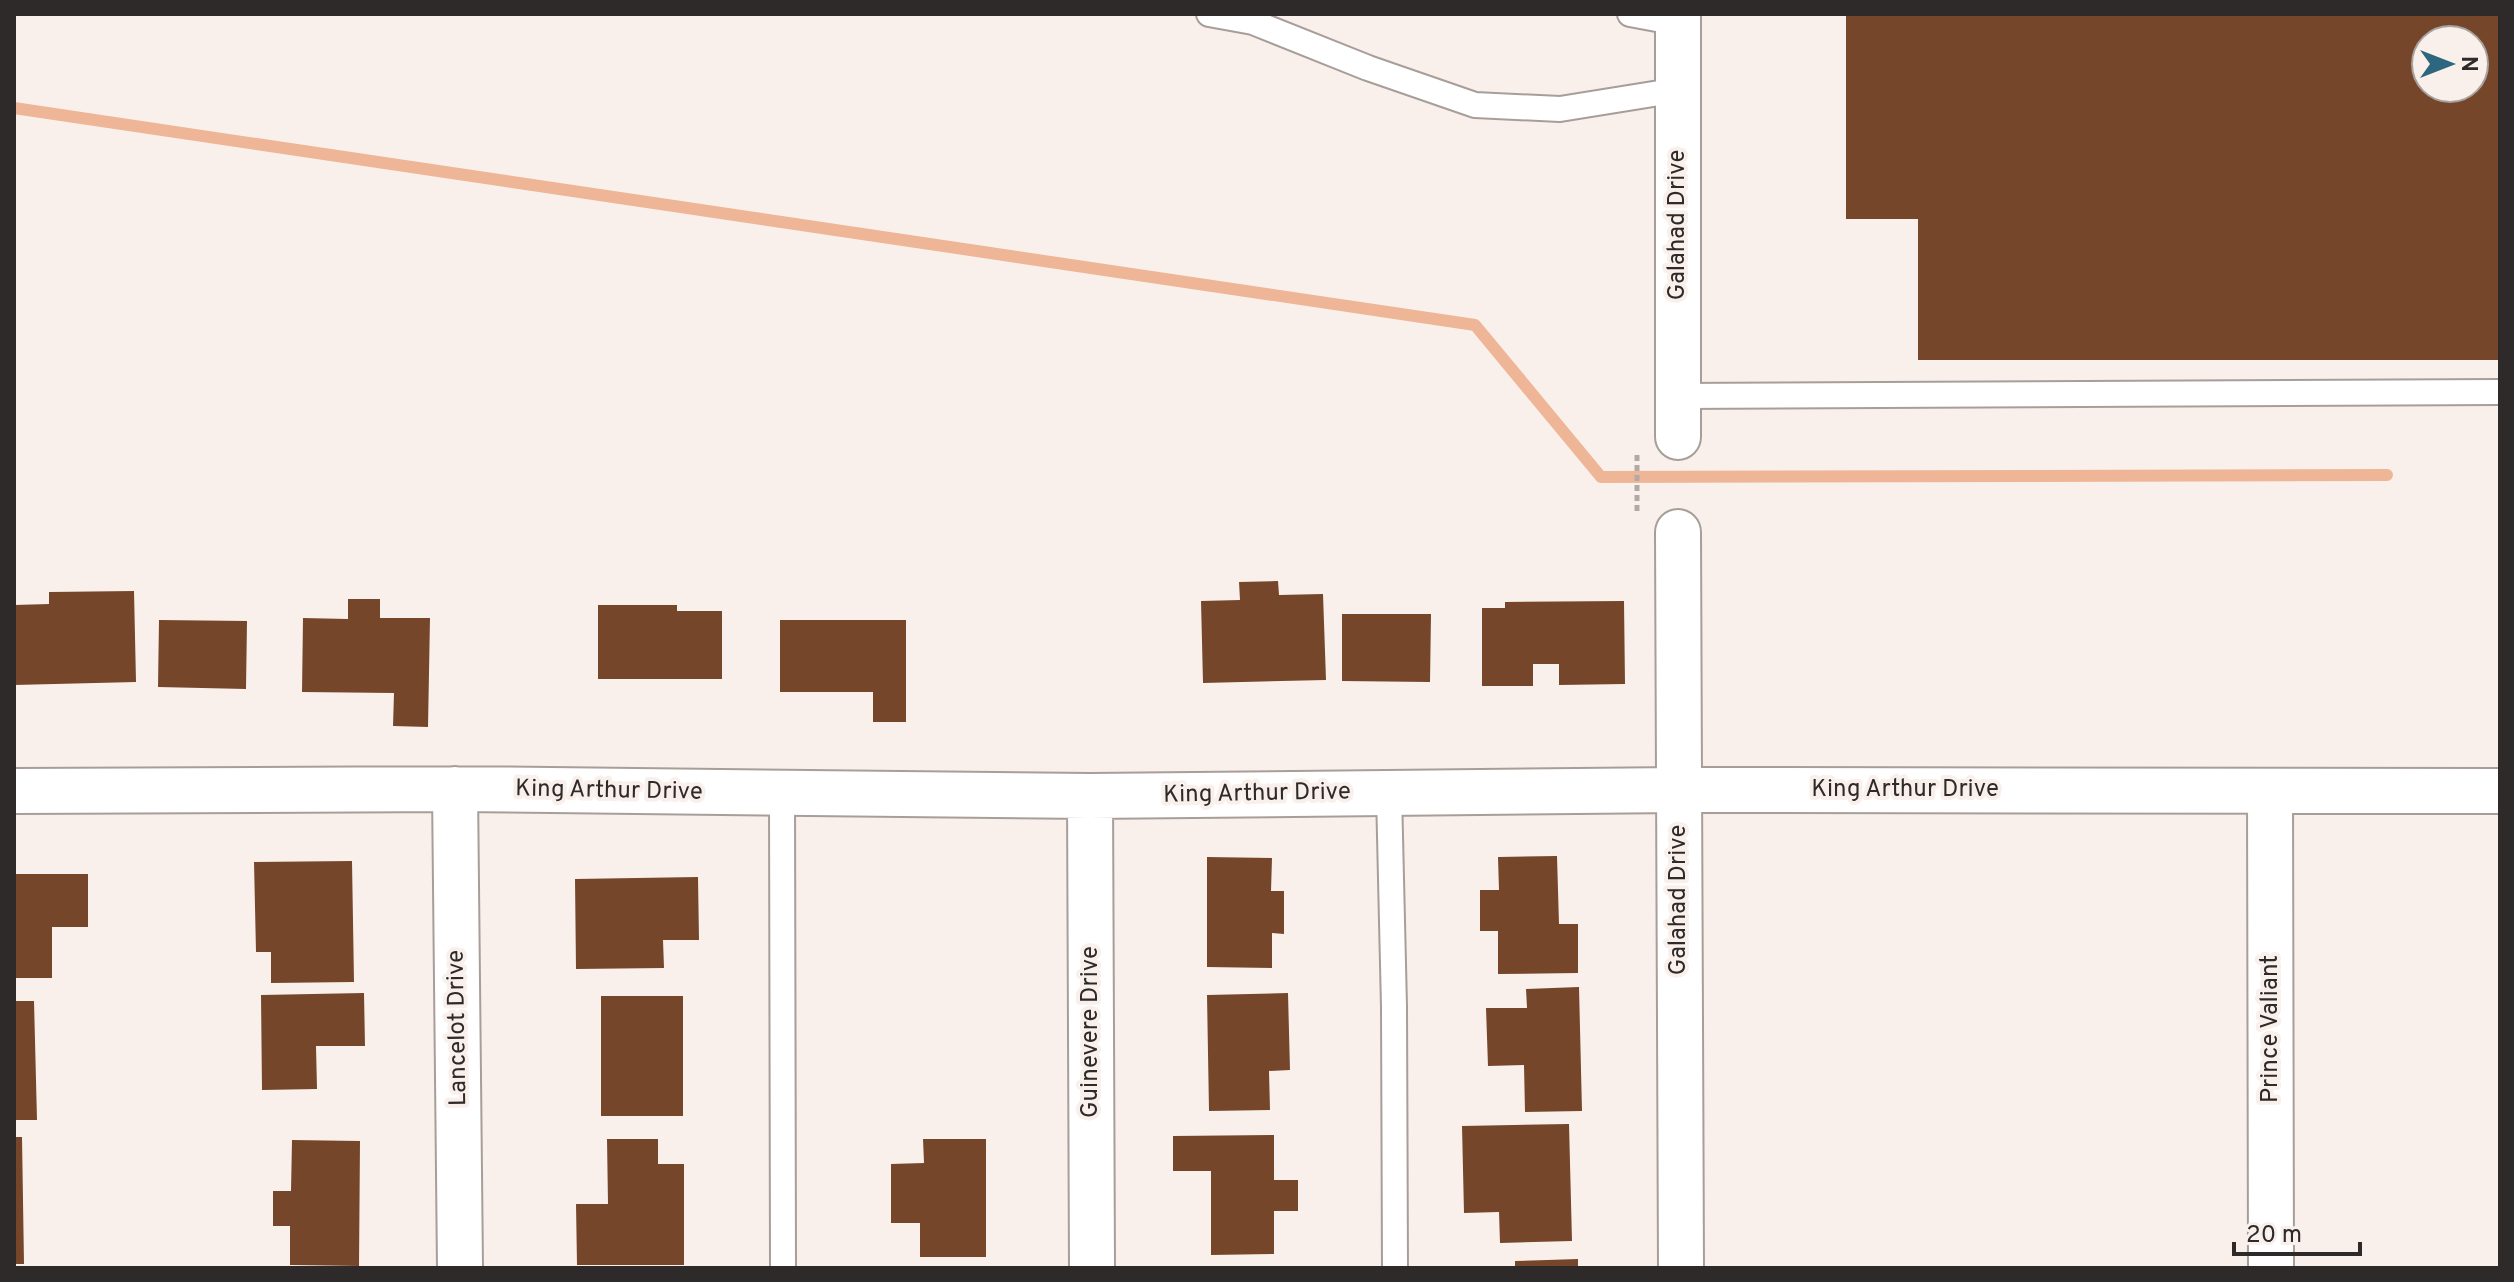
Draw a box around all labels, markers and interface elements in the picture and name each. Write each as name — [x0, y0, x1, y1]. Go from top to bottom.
north arrow — [2410, 24, 2490, 104]
text: N — [2454, 56, 2481, 72]
street label: Galahad Drive — [1663, 150, 1693, 300]
street label: King Arthur Drive — [515, 774, 703, 808]
street label: King Arthur Drive — [1811, 775, 1999, 805]
street label: King Arthur Drive — [1163, 777, 1351, 811]
street label: Galahad Drive — [1664, 825, 1694, 975]
street label: Guinevere Drive — [1076, 946, 1106, 1118]
street label: Lancelot Drive — [442, 950, 474, 1106]
street label: Prince Valiant — [2256, 955, 2286, 1103]
scale bar — [2234, 1206, 2360, 1256]
text: 20 m — [2246, 1221, 2302, 1251]

